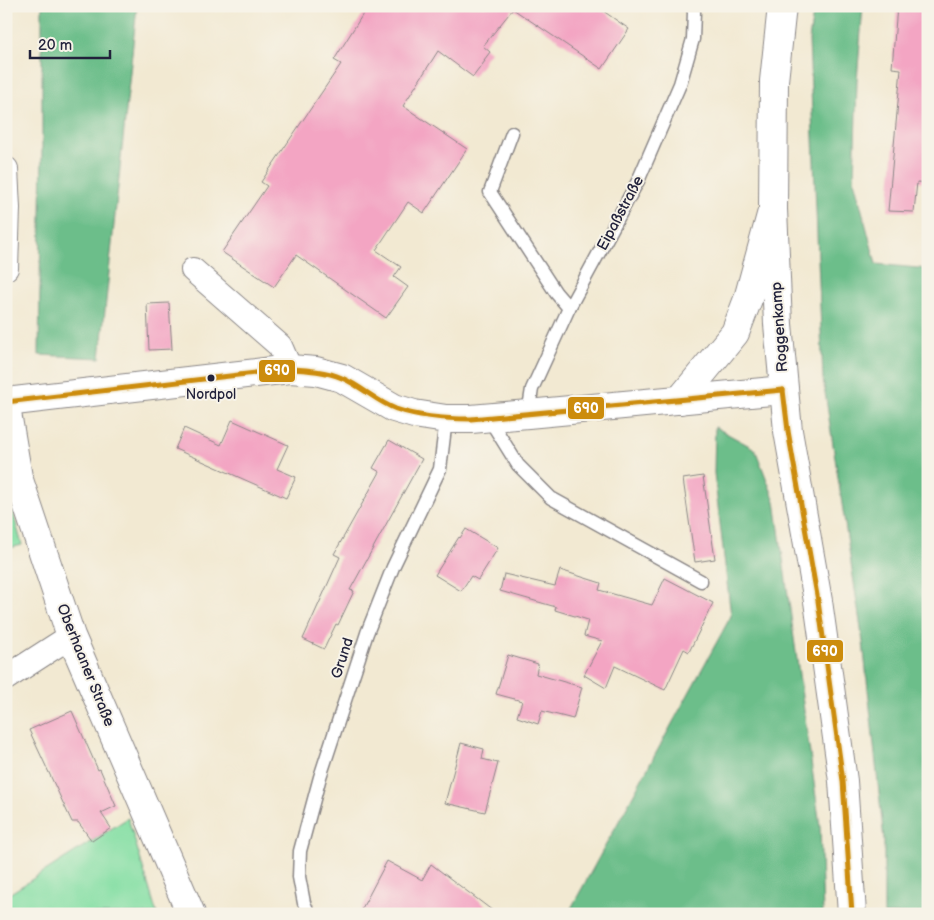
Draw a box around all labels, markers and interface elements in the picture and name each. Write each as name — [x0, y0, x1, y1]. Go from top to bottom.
scale bar — [30, 28, 110, 60]
text: 20 m — [38, 36, 72, 55]
street label: Eipaßstraße — [593, 173, 648, 254]
street label: Roggenkamp — [767, 281, 792, 373]
line badge: 690 — [258, 359, 296, 383]
text: 690 — [264, 362, 290, 379]
marker: Nordpol — [206, 373, 216, 383]
place label: Nordpol — [186, 386, 236, 403]
line badge: 690 — [567, 396, 605, 420]
text: 690 — [573, 400, 599, 417]
street label: Oberhaaner Straße — [52, 601, 119, 729]
street label: Grund — [327, 635, 358, 681]
line badge: 690 — [806, 639, 844, 663]
text: 690 — [812, 643, 838, 660]

